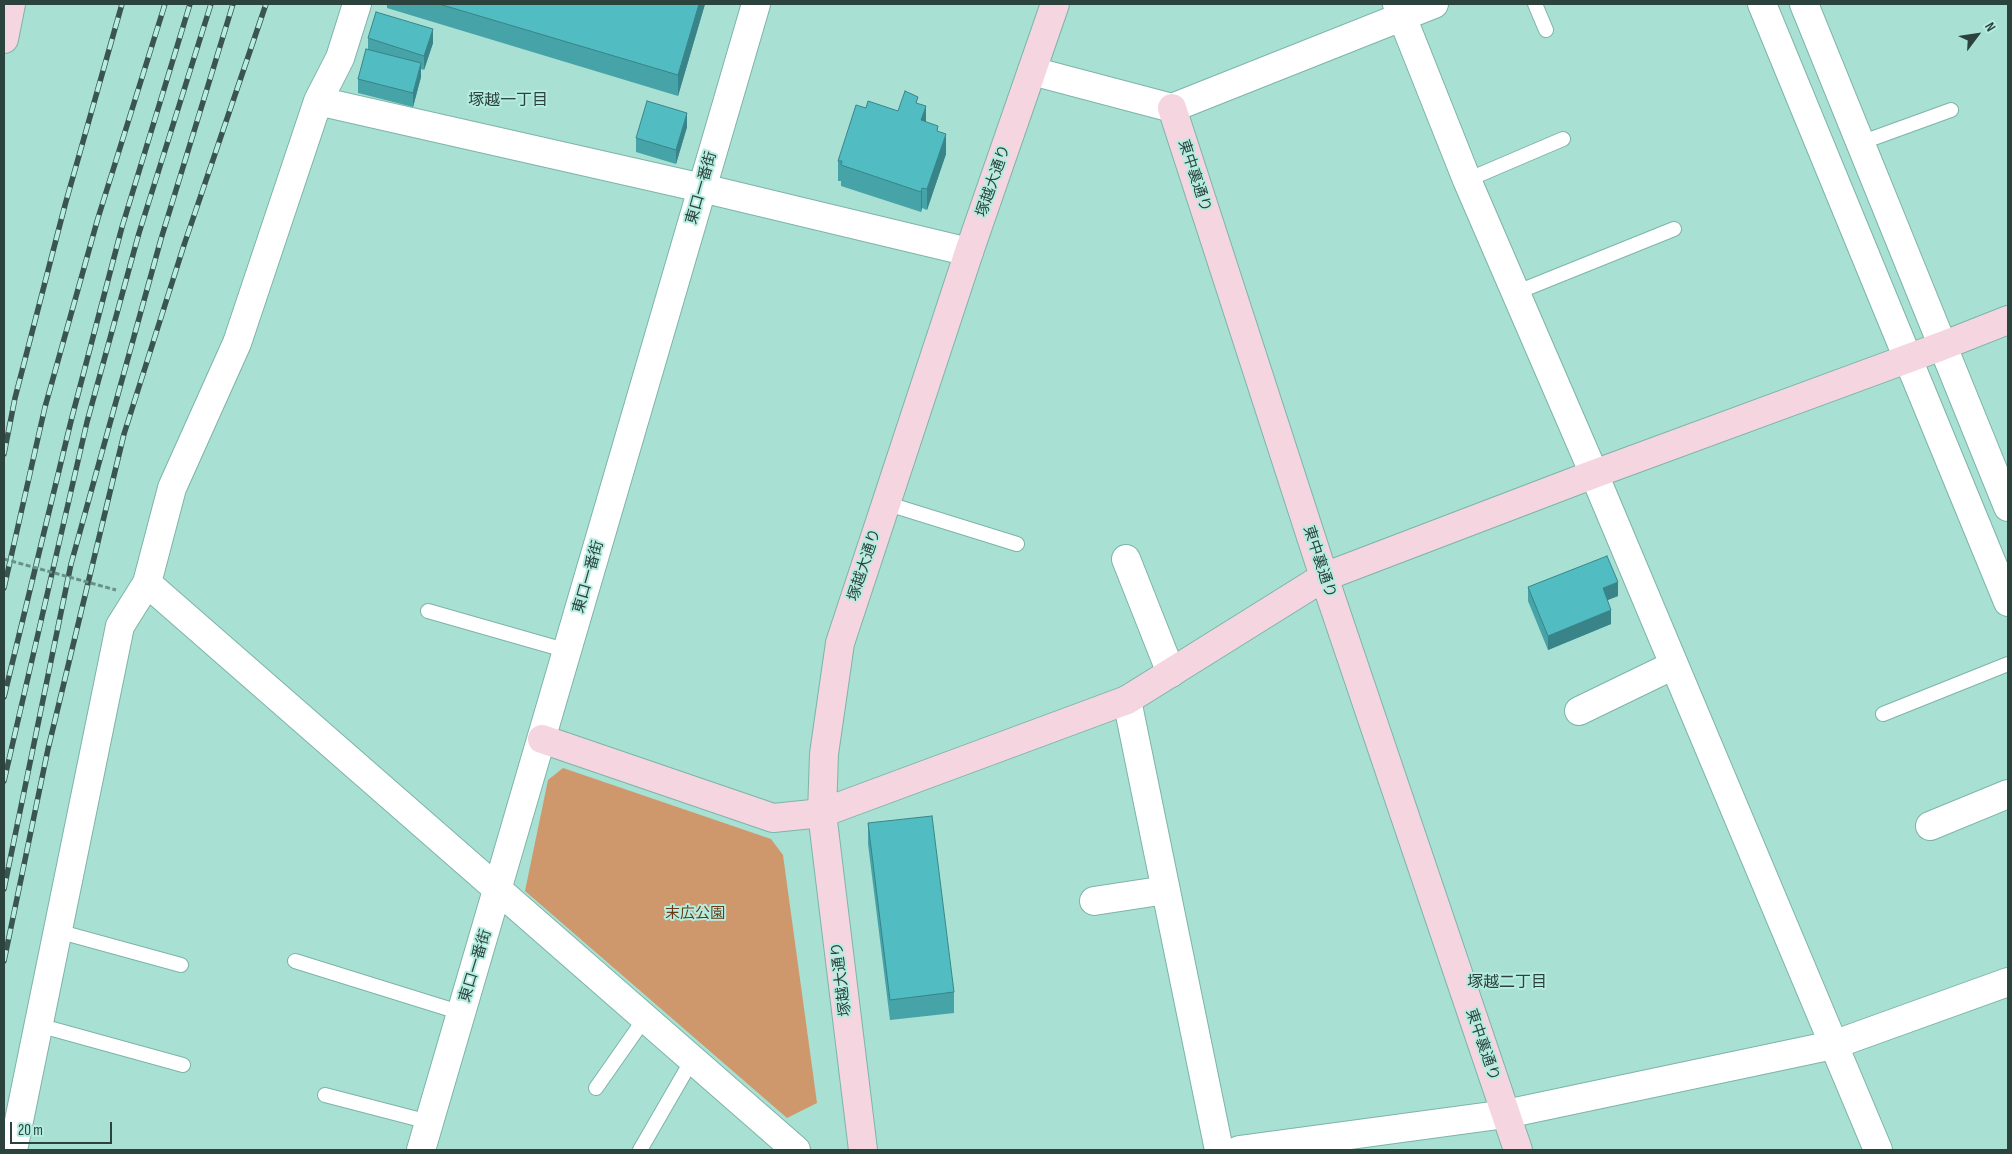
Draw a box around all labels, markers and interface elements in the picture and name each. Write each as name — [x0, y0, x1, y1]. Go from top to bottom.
north arrow — [1952, 10, 2002, 60]
text: N — [1981, 19, 1999, 35]
district label: 塚越一丁目 — [468, 91, 548, 111]
street label: 東中裏通り — [1174, 138, 1214, 214]
street label: 塚越大通り — [973, 143, 1015, 219]
street label: 東口一番街 — [683, 149, 721, 227]
street label: 東中裏通り — [1299, 524, 1339, 600]
street label: 塚越大通り — [845, 527, 885, 603]
street label: 東口一番街 — [570, 538, 608, 616]
park label: 末広公園 — [665, 905, 725, 923]
street label: 東口一番街 — [456, 928, 496, 1004]
street label: 塚越大通り — [828, 941, 856, 1017]
district label: 塚越二丁目 — [1467, 973, 1547, 993]
street label: 東中裏通り — [1461, 1007, 1503, 1083]
scale bar — [12, 1112, 115, 1144]
text: 20 m — [18, 1121, 43, 1140]

